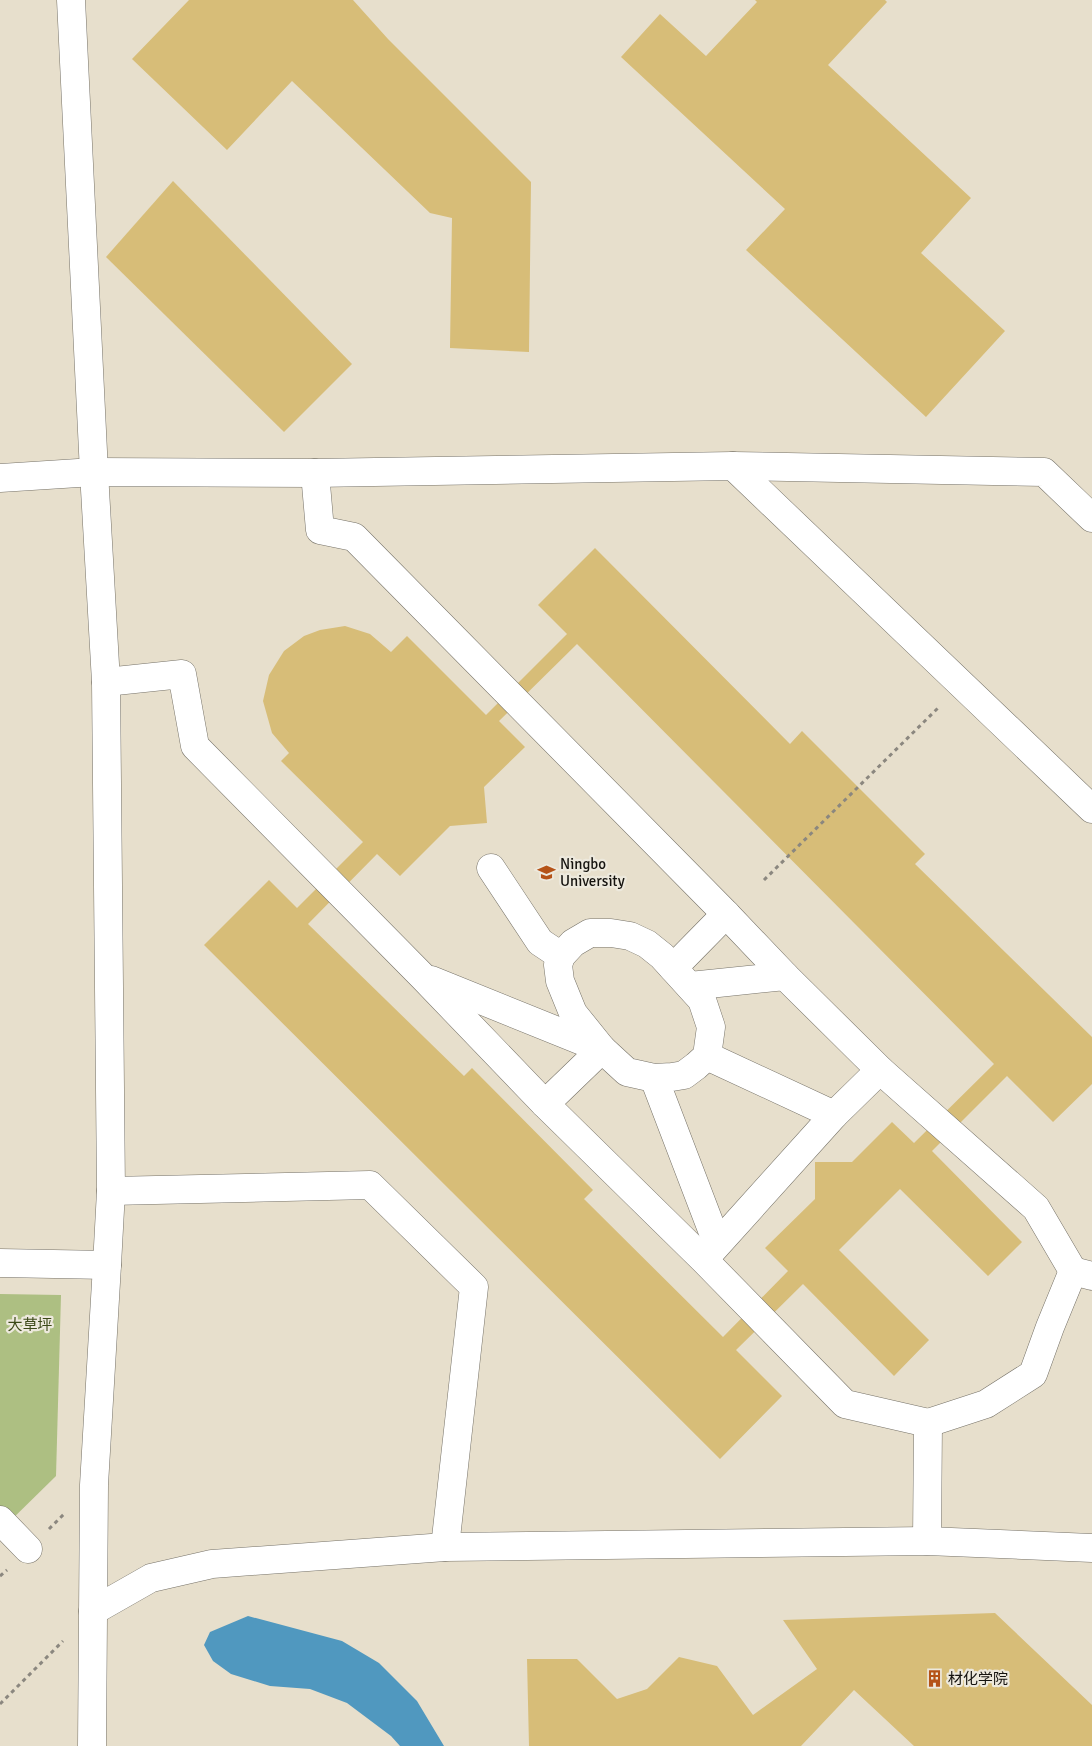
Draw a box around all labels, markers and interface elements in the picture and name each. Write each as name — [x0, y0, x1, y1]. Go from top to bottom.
place label: Ningbo University — [560, 855, 625, 890]
school or university icon: Ningbo University — [536, 863, 556, 883]
park label: 大草坪 — [7, 1316, 53, 1334]
building icon: 材化学院 — [924, 1669, 944, 1689]
place label: 材化学院 — [948, 1670, 1008, 1688]

